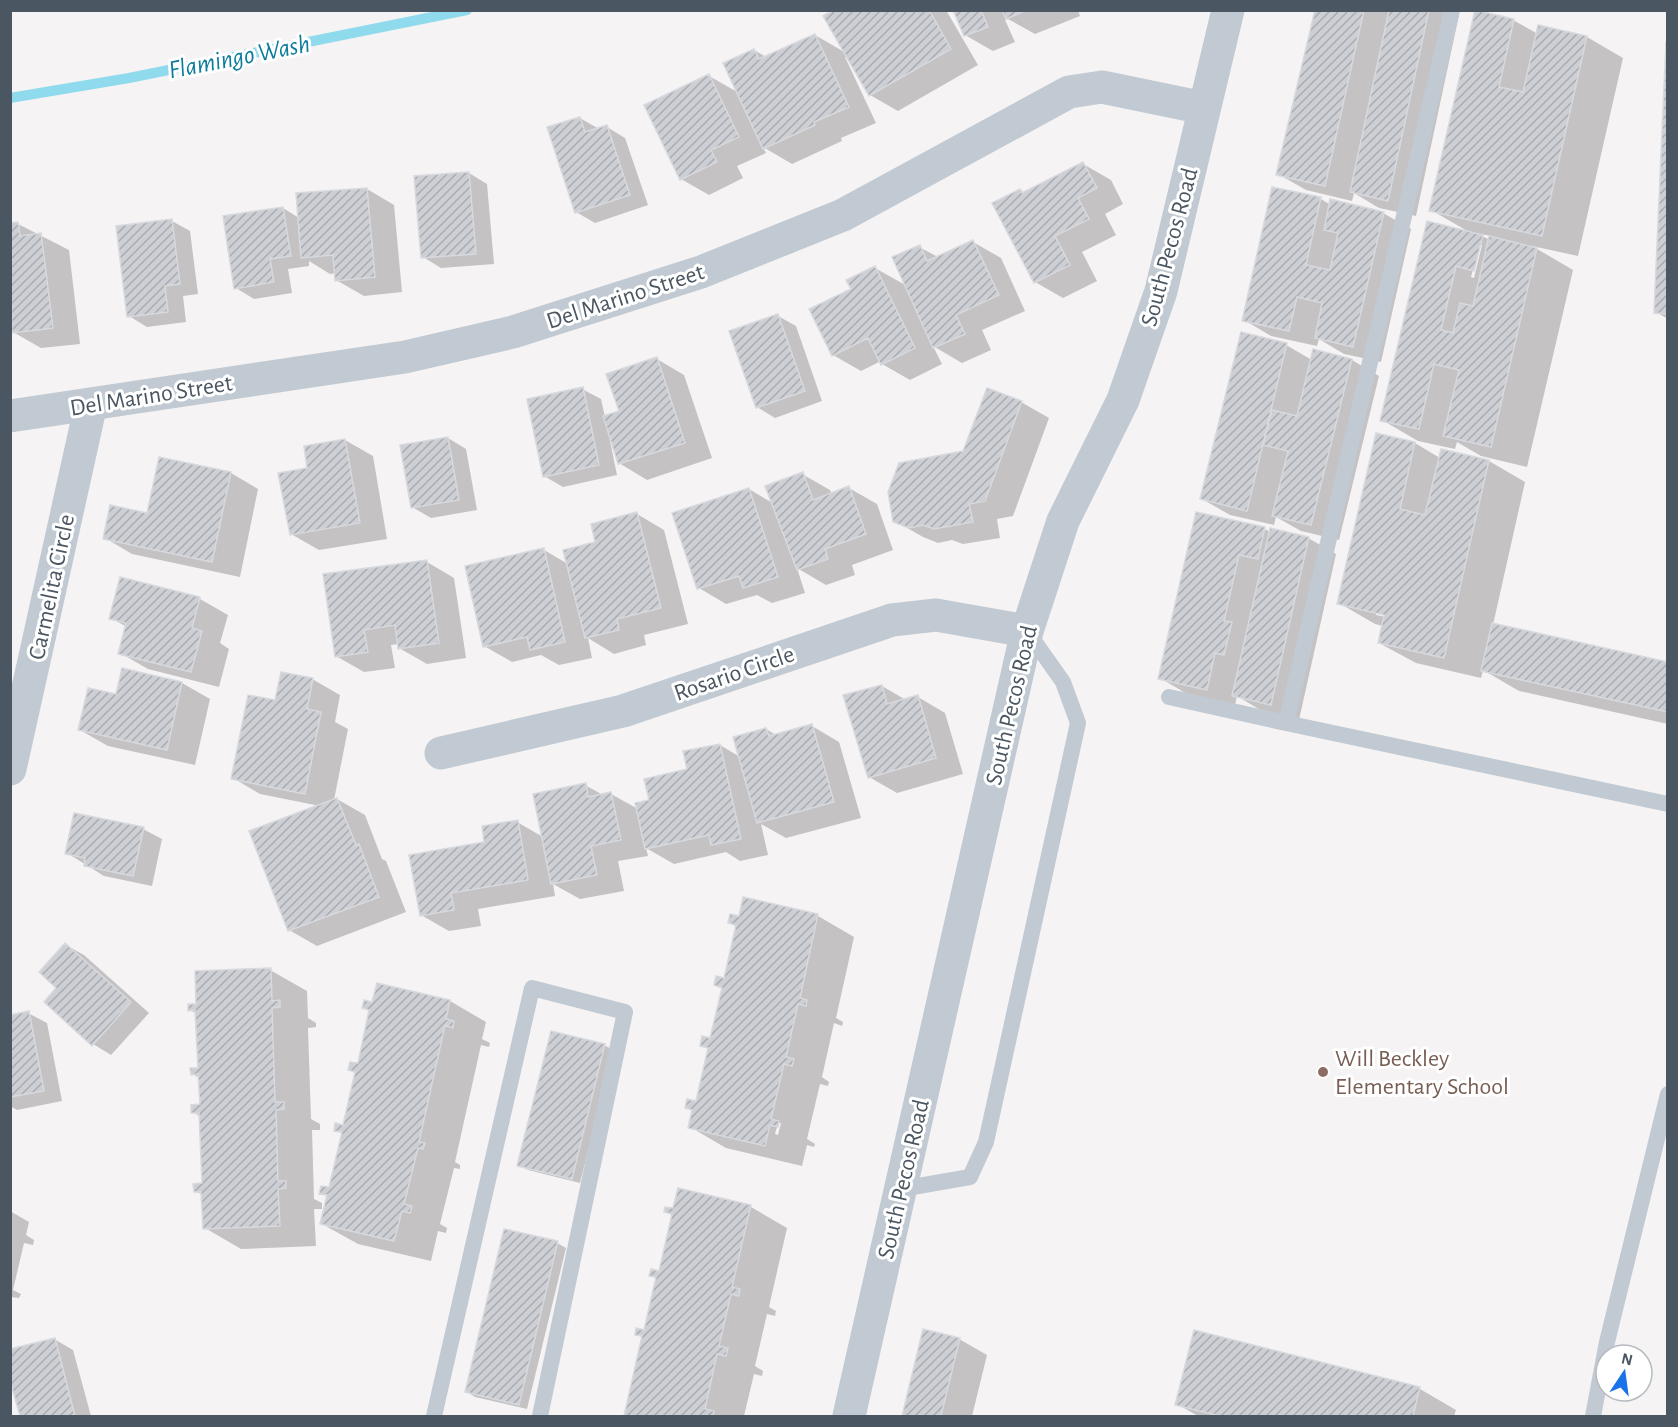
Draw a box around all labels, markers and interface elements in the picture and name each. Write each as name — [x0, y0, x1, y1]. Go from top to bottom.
water label: Flamingo Wash — [166, 31, 312, 83]
street label: South Pecos Road — [1137, 165, 1203, 329]
street label: Del Marino Street — [544, 260, 707, 334]
street label: Del Marino Street — [68, 371, 234, 421]
street label: Carmelita Circle — [25, 512, 79, 662]
street label: South Pecos Road — [982, 623, 1042, 787]
street label: Rosario Circle — [671, 642, 798, 706]
place label: Will Beckley Elementary School — [1335, 1047, 1509, 1099]
marker: Will Beckley Elementary School — [1316, 1065, 1330, 1079]
street label: South Pecos Road — [874, 1097, 934, 1261]
north arrow — [1594, 1343, 1654, 1403]
text: N — [1620, 1350, 1634, 1368]

